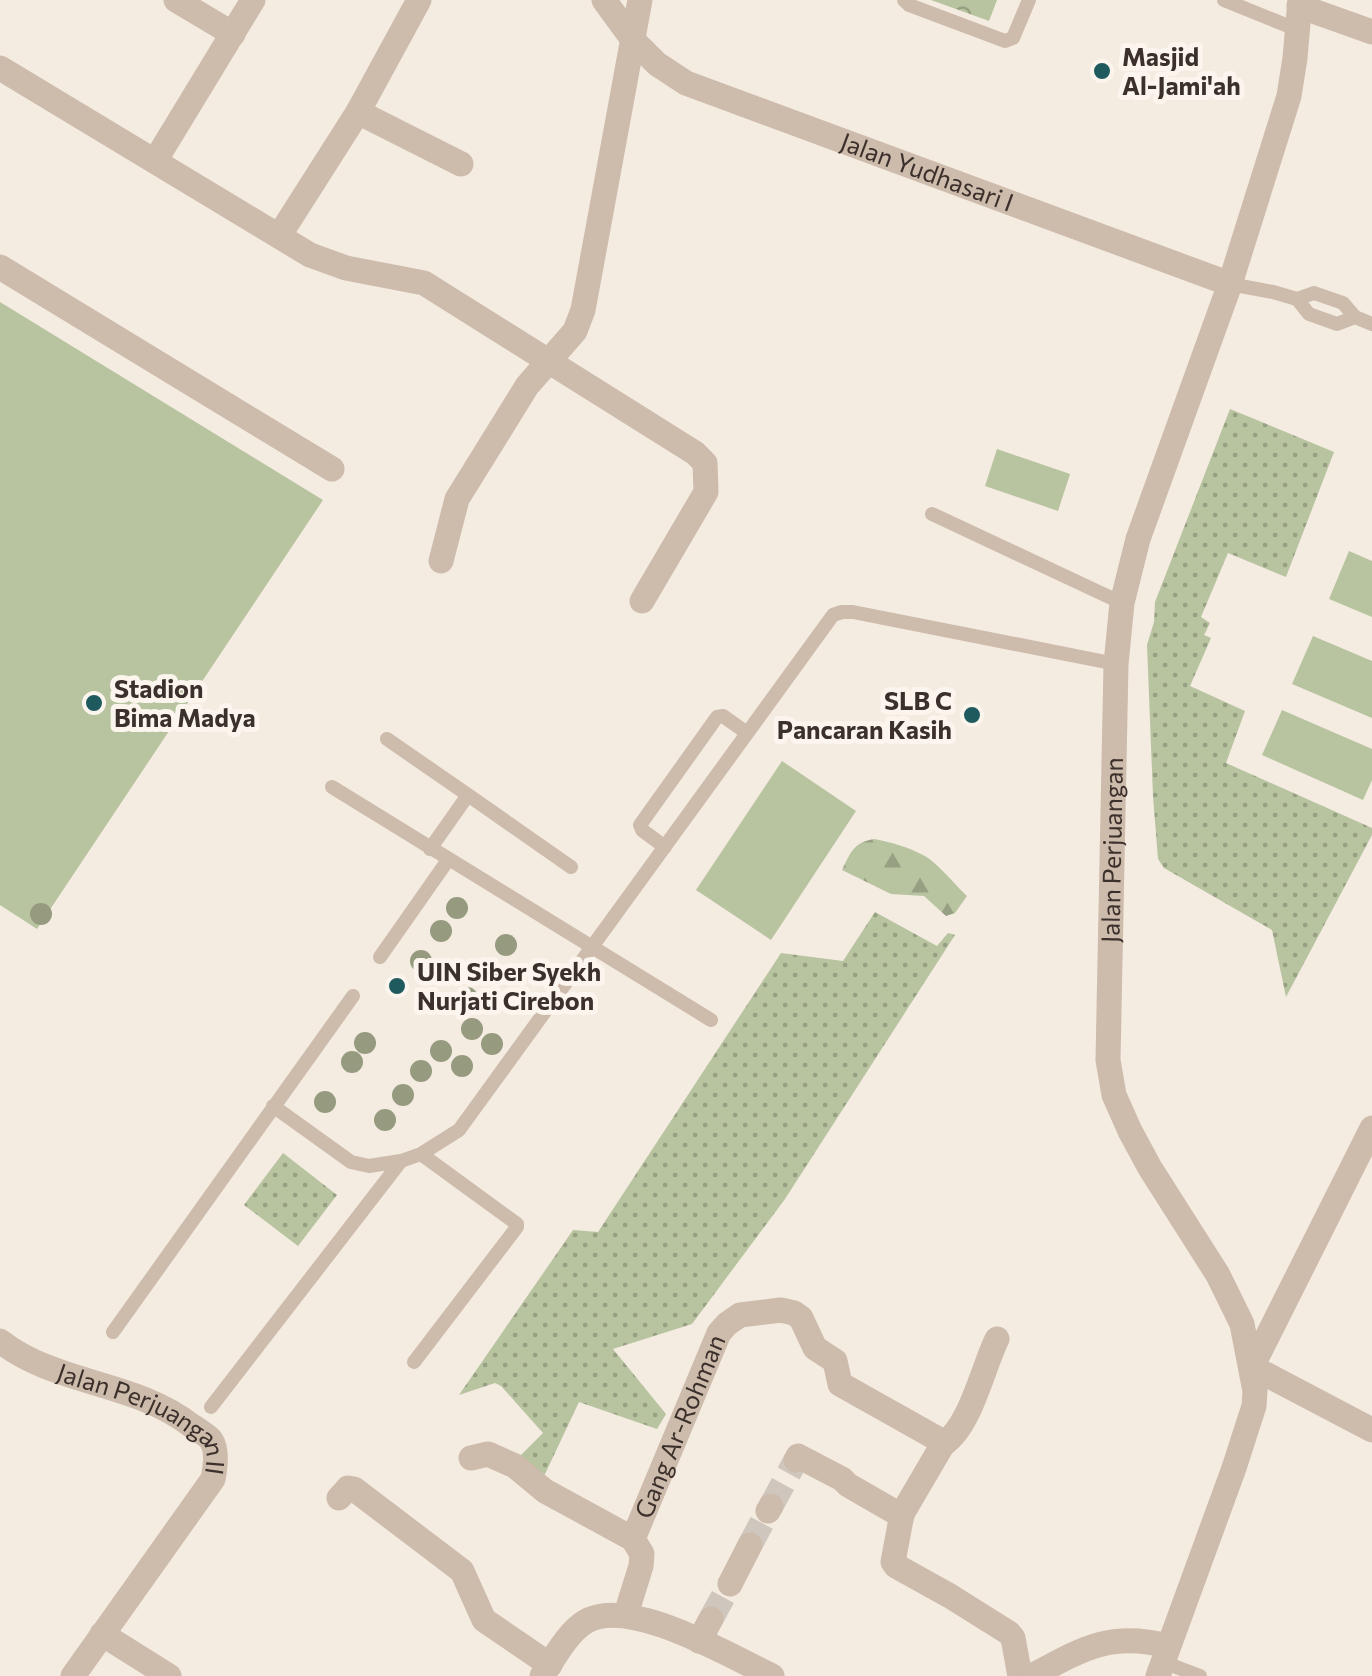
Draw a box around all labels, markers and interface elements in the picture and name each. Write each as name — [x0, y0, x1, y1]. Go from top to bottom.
place label: Masjid Al-Jami'ah — [1122, 41, 1241, 100]
marker: Masjid Al-Jami'ah — [1091, 60, 1113, 82]
street label: Jalan Yudhasari I — [837, 125, 1018, 217]
place label: Stadion Bima Madya — [114, 673, 256, 732]
place label: SLB C Pancaran Kasih — [777, 685, 952, 744]
marker: Stadion Bima Madya — [83, 692, 105, 714]
marker: SLB C Pancaran Kasih — [961, 704, 983, 726]
street label: Jalan Perjuangan — [1094, 757, 1128, 943]
place label: UIN Siber Syekh Nurjati Cirebon — [417, 956, 601, 1015]
marker: UIN Siber Syekh Nurjati Cirebon — [386, 975, 408, 997]
street label: Gang Ar-Rohman — [627, 1330, 731, 1522]
street label: Jalan Perjuangan II — [53, 1356, 232, 1477]

